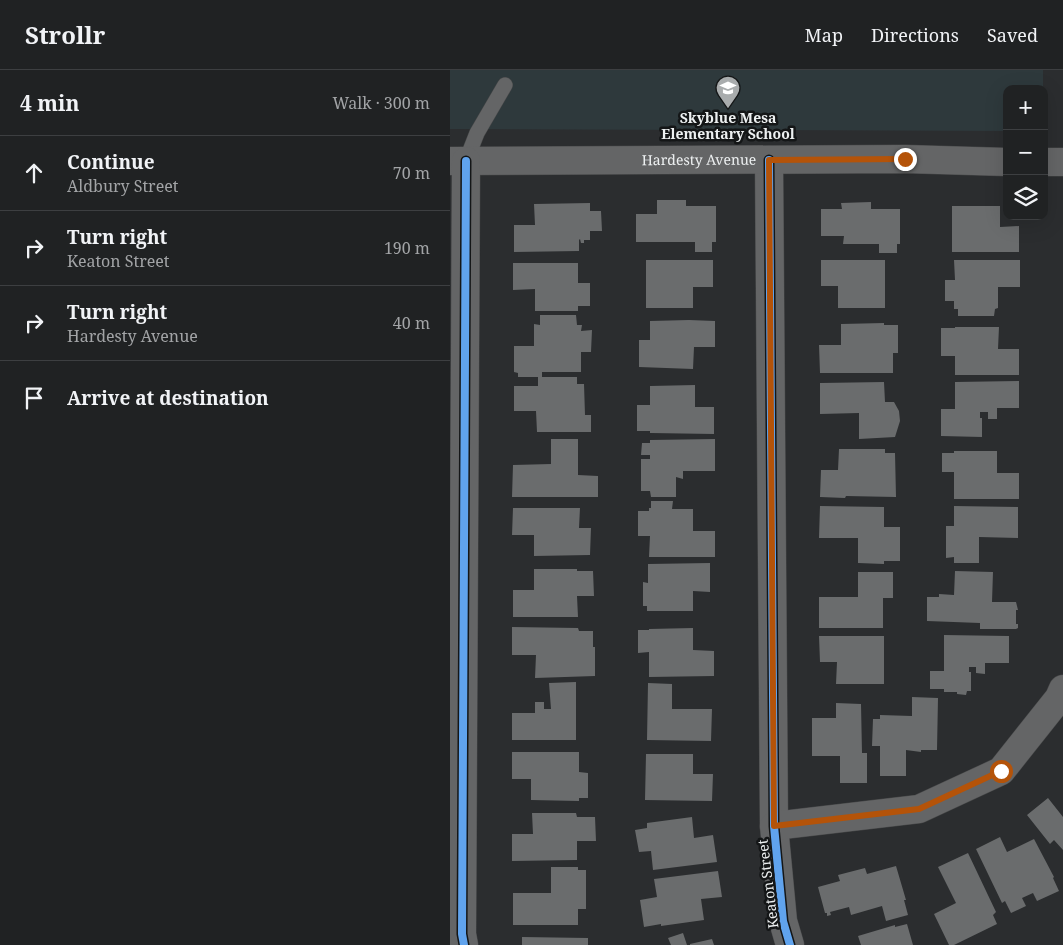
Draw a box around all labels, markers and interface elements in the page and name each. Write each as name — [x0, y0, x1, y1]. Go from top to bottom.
text: Strollr — [25, 18, 105, 51]
text: Map — [805, 23, 843, 47]
text: Directions — [871, 23, 959, 47]
text: Saved — [987, 23, 1038, 47]
school or university icon: Skyblue Mesa Elementary School — [715, 75, 741, 109]
map controls — [1003, 85, 1048, 220]
button: + — [1003, 85, 1048, 130]
text: 4 min — [20, 89, 79, 117]
text: Walk · 300 m — [333, 92, 430, 114]
place label: Skyblue Mesa Elementary School — [661, 108, 795, 143]
button: − — [1003, 130, 1048, 175]
route end — [894, 148, 917, 171]
text: Continue — [67, 149, 155, 175]
street label: Hardesty Avenue — [642, 150, 756, 169]
icon: ahead — [20, 159, 48, 187]
text: 70 m — [393, 162, 430, 184]
text: Aldbury Street — [67, 175, 178, 197]
button: layers — [1003, 175, 1048, 220]
text: Turn right — [67, 224, 167, 250]
icon: right — [20, 234, 48, 262]
text: 190 m — [384, 237, 430, 259]
text: Keaton Street — [67, 250, 169, 272]
text: Turn right — [67, 299, 167, 325]
icon: right — [20, 309, 48, 337]
text: 40 m — [393, 312, 430, 334]
text: Hardesty Avenue — [67, 325, 198, 347]
icon: arrive — [20, 384, 48, 412]
text: Arrive at destination — [67, 385, 269, 411]
route start — [990, 760, 1013, 783]
street label: Keaton Street — [753, 838, 782, 930]

